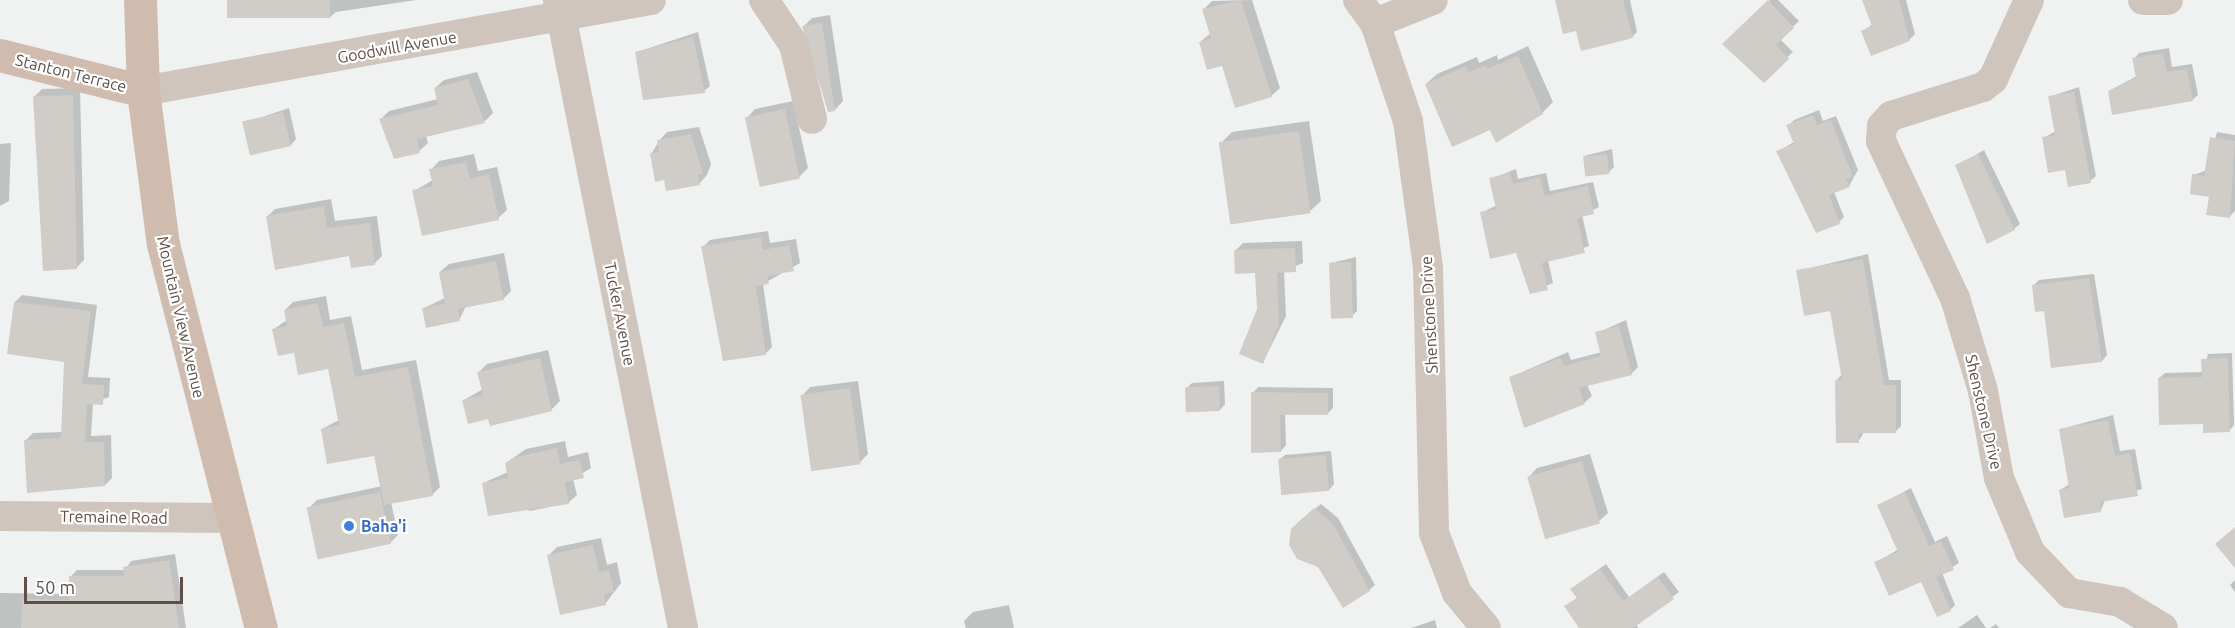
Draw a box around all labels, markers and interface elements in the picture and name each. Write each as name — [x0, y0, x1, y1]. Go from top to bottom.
street label: Goodwill Avenue — [336, 27, 458, 67]
street label: Stanton Terrace — [13, 50, 129, 96]
street label: Mountain View Avenue — [153, 234, 209, 400]
street label: Shenstone Drive — [1416, 256, 1442, 374]
street label: Tucker Avenue — [601, 260, 639, 368]
street label: Shenstone Drive — [1961, 353, 2007, 471]
street label: Tremaine Road — [60, 506, 168, 528]
place label: Baha'i — [361, 516, 406, 536]
marker: Baha'i — [342, 519, 356, 533]
scale bar — [27, 565, 186, 603]
text: 50 m — [35, 577, 75, 597]

